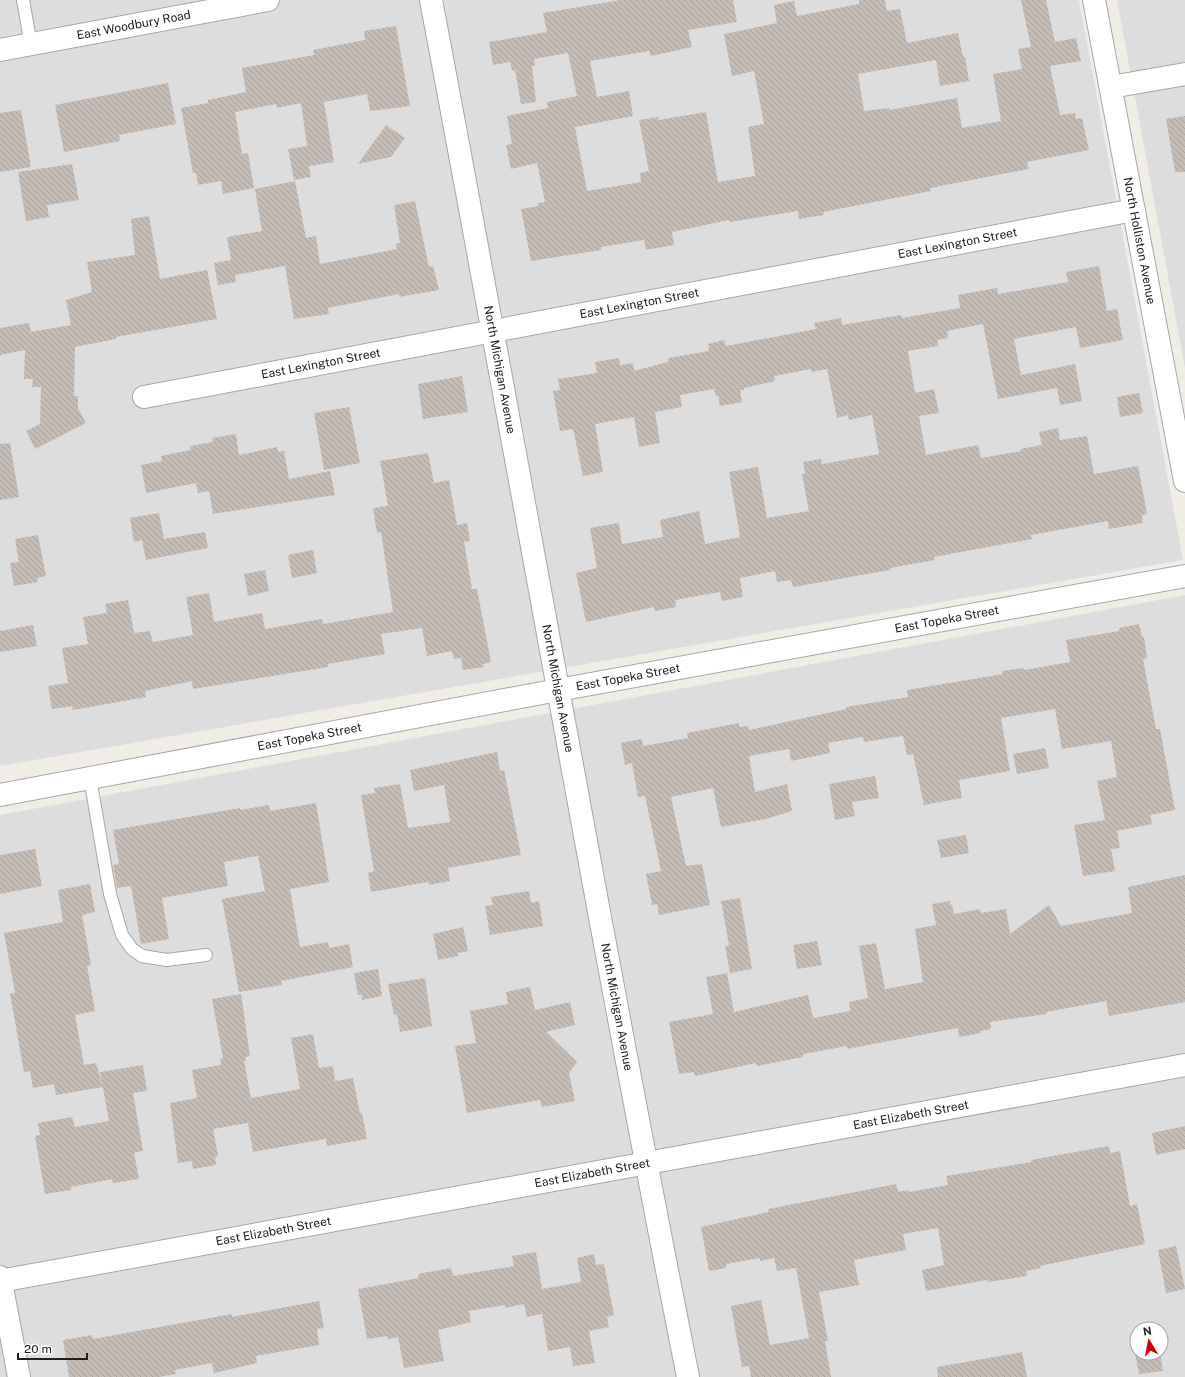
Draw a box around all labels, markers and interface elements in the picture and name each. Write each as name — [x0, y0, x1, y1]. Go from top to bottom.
street label: East Woodbury Road — [76, 8, 192, 43]
street label: North Holliston Avenue — [1121, 176, 1158, 306]
street label: East Lexington Street — [897, 225, 1019, 261]
street label: East Lexington Street — [578, 285, 700, 322]
street label: North Michigan Avenue — [481, 305, 518, 435]
street label: East Lexington Street — [260, 345, 382, 382]
street label: East Topeka Street — [894, 603, 1000, 636]
street label: North Michigan Avenue — [539, 623, 577, 754]
street label: East Topeka Street — [575, 661, 682, 694]
street label: East Topeka Street — [256, 720, 363, 753]
street label: North Michigan Avenue — [598, 942, 636, 1072]
street label: East Elizabeth Street — [852, 1097, 970, 1132]
street label: East Elizabeth Street — [533, 1156, 651, 1190]
street label: East Elizabeth Street — [215, 1214, 333, 1249]
north arrow — [1129, 1321, 1169, 1361]
text: N — [1142, 1324, 1153, 1338]
scale bar — [18, 1335, 87, 1361]
text: 20 m — [24, 1342, 52, 1356]

